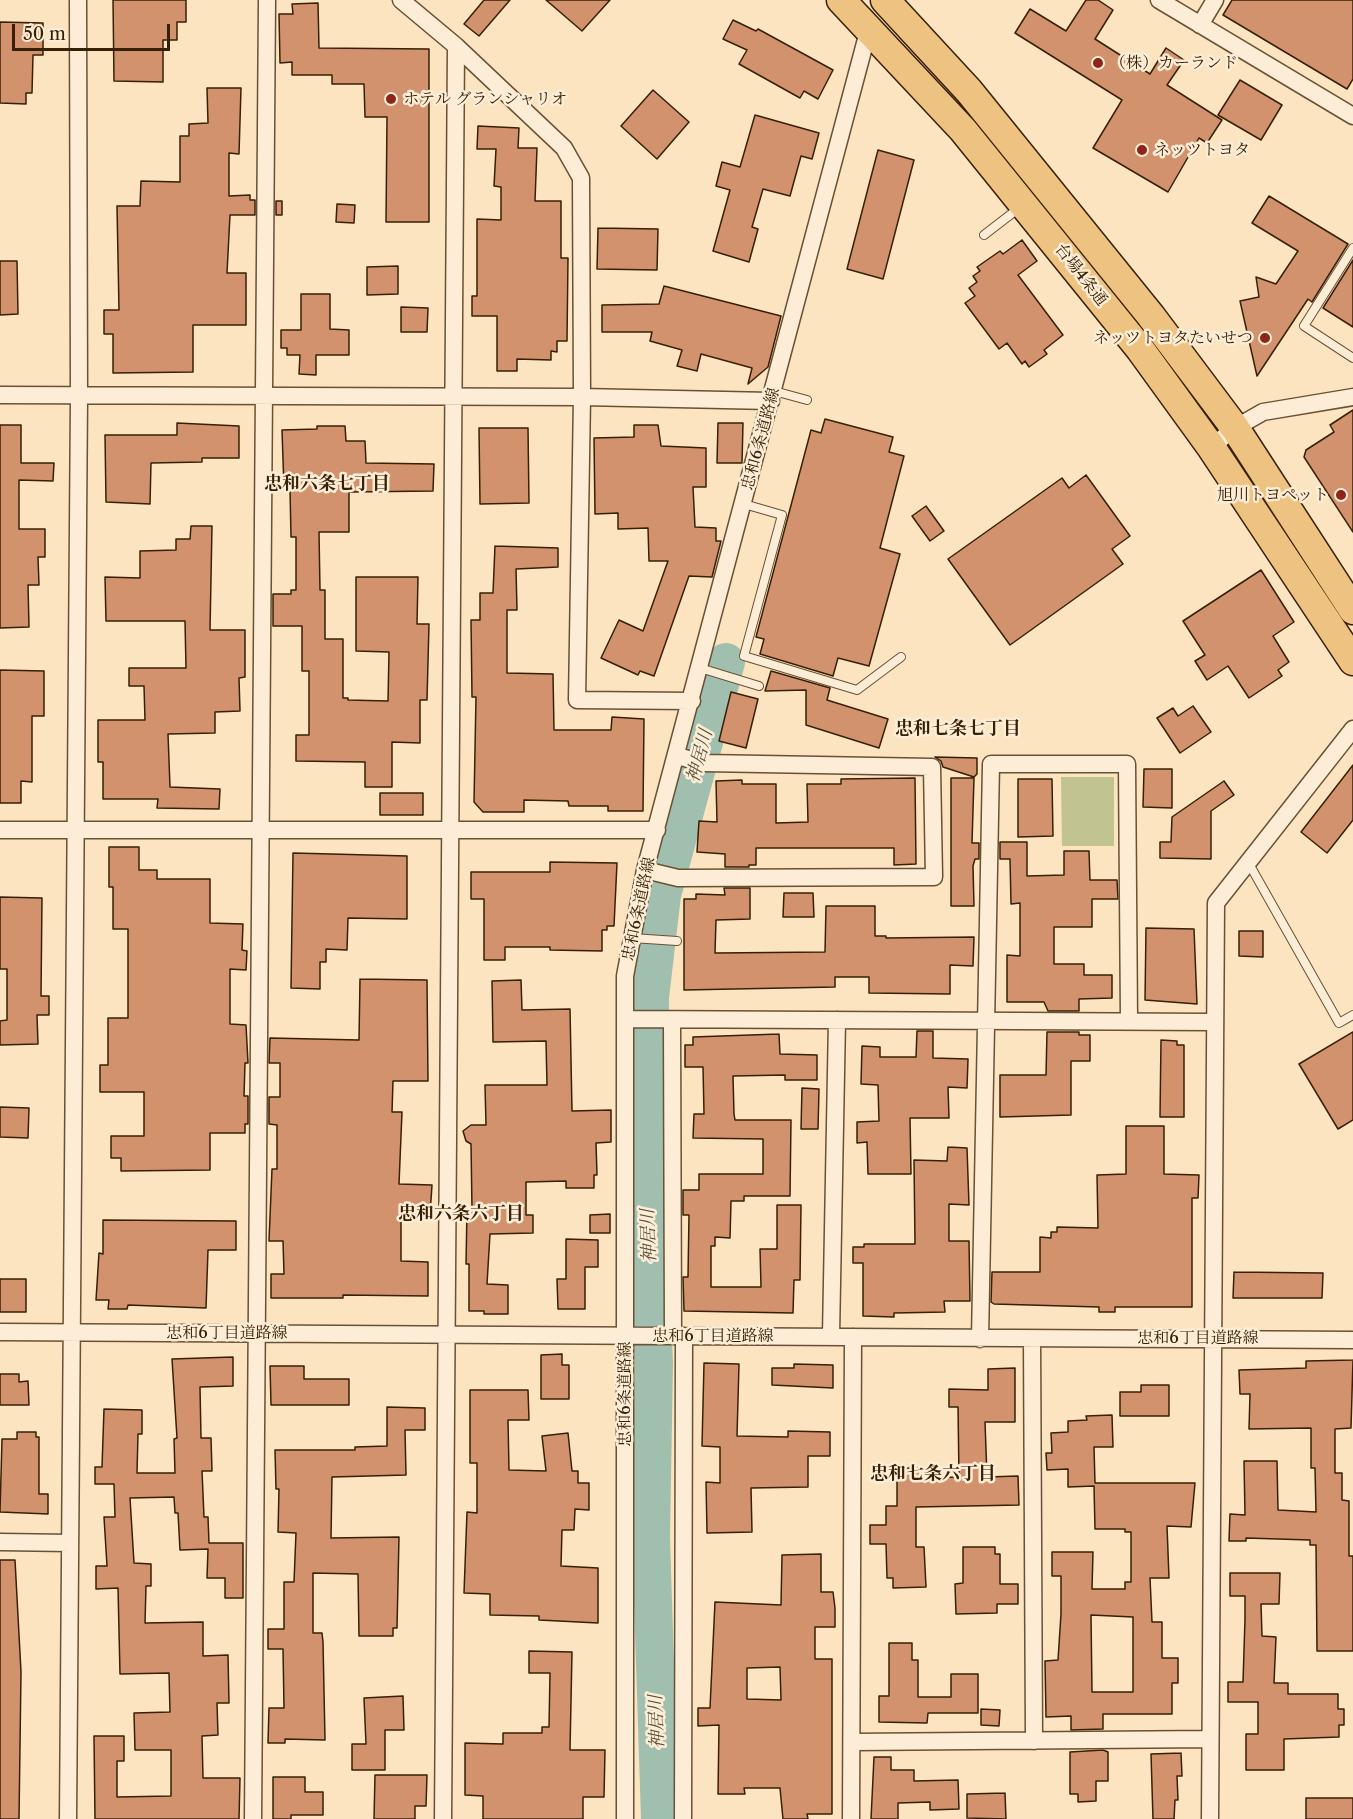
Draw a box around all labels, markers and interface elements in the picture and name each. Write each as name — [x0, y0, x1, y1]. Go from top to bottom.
scale bar — [15, 12, 172, 50]
text: 50 m — [23, 23, 66, 45]
place label: （株）カーランド — [1110, 53, 1238, 73]
marker: （株）カーランド — [1091, 56, 1105, 70]
place label: ホテル グランシャリオ — [403, 89, 567, 109]
marker: ホテル グランシャリオ — [384, 92, 398, 106]
place label: ネッツトヨタ — [1154, 140, 1250, 160]
marker: ネッツトヨタ — [1135, 143, 1149, 157]
street label: 台場4条通 — [1051, 240, 1111, 310]
place label: ネッツトヨタたいせつ — [1093, 328, 1253, 348]
marker: ネッツトヨタたいせつ — [1258, 331, 1272, 345]
street label: 忠和6条道路線 — [738, 386, 784, 492]
district label: 忠和六条七丁目 — [264, 473, 390, 495]
place label: 旭川トヨペット — [1217, 485, 1329, 505]
marker: 旭川トヨペット — [1334, 488, 1348, 502]
district label: 忠和七条七丁目 — [895, 718, 1021, 740]
water label: 神居川 — [683, 727, 717, 785]
street label: 忠和6条道路線 — [619, 855, 659, 963]
district label: 忠和六条六丁目 — [398, 1203, 524, 1225]
water label: 神居川 — [637, 1209, 661, 1263]
street label: 忠和6丁目道路線 — [166, 1323, 288, 1343]
street label: 忠和6丁目道路線 — [652, 1326, 774, 1346]
street label: 忠和6丁目道路線 — [1137, 1328, 1259, 1348]
street label: 忠和6条道路線 — [615, 1341, 635, 1447]
district label: 忠和七条六丁目 — [870, 1463, 996, 1485]
water label: 神居川 — [645, 1695, 669, 1749]

